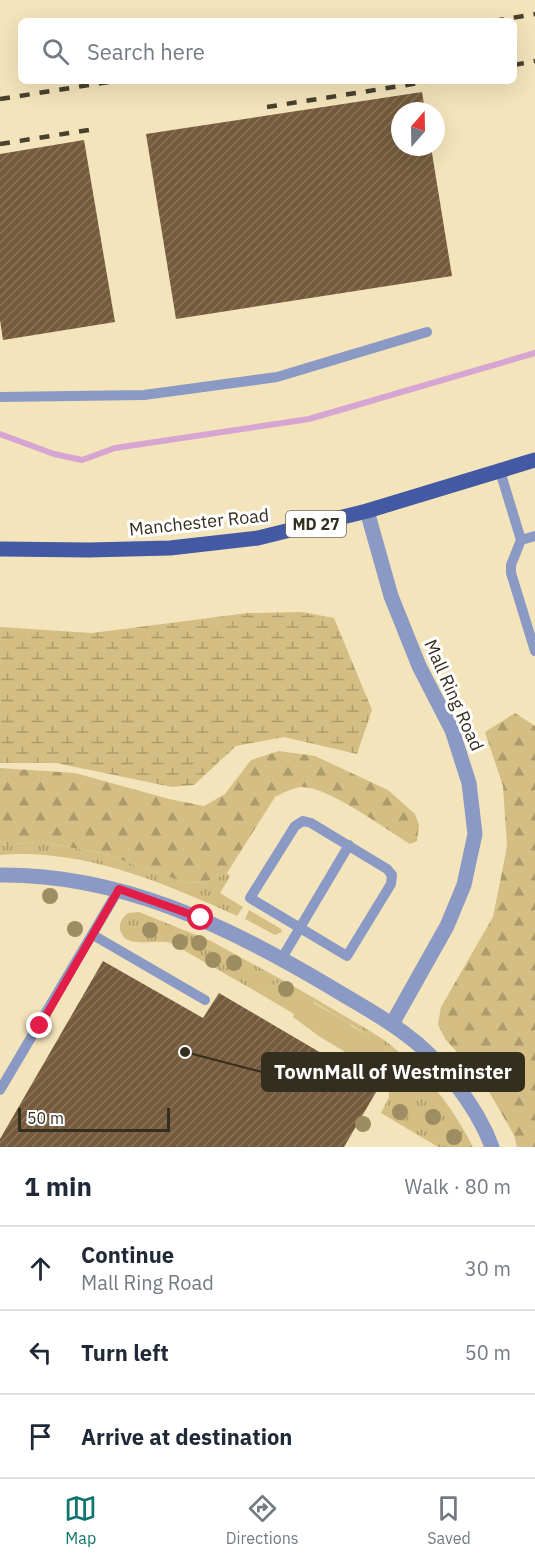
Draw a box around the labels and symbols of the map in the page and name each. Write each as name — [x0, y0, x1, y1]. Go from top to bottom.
north arrow — [391, 102, 445, 156]
street label: Manchester Road — [128, 503, 270, 541]
road number: MD 27 — [286, 511, 346, 537]
street label: Mall Ring Road — [419, 636, 489, 754]
route start — [187, 904, 213, 930]
route end — [26, 1012, 52, 1038]
callout: TownMall of Westminster — [262, 1053, 524, 1091]
text: TownMall of Westminster — [274, 1058, 512, 1085]
scale bar — [18, 1105, 170, 1132]

